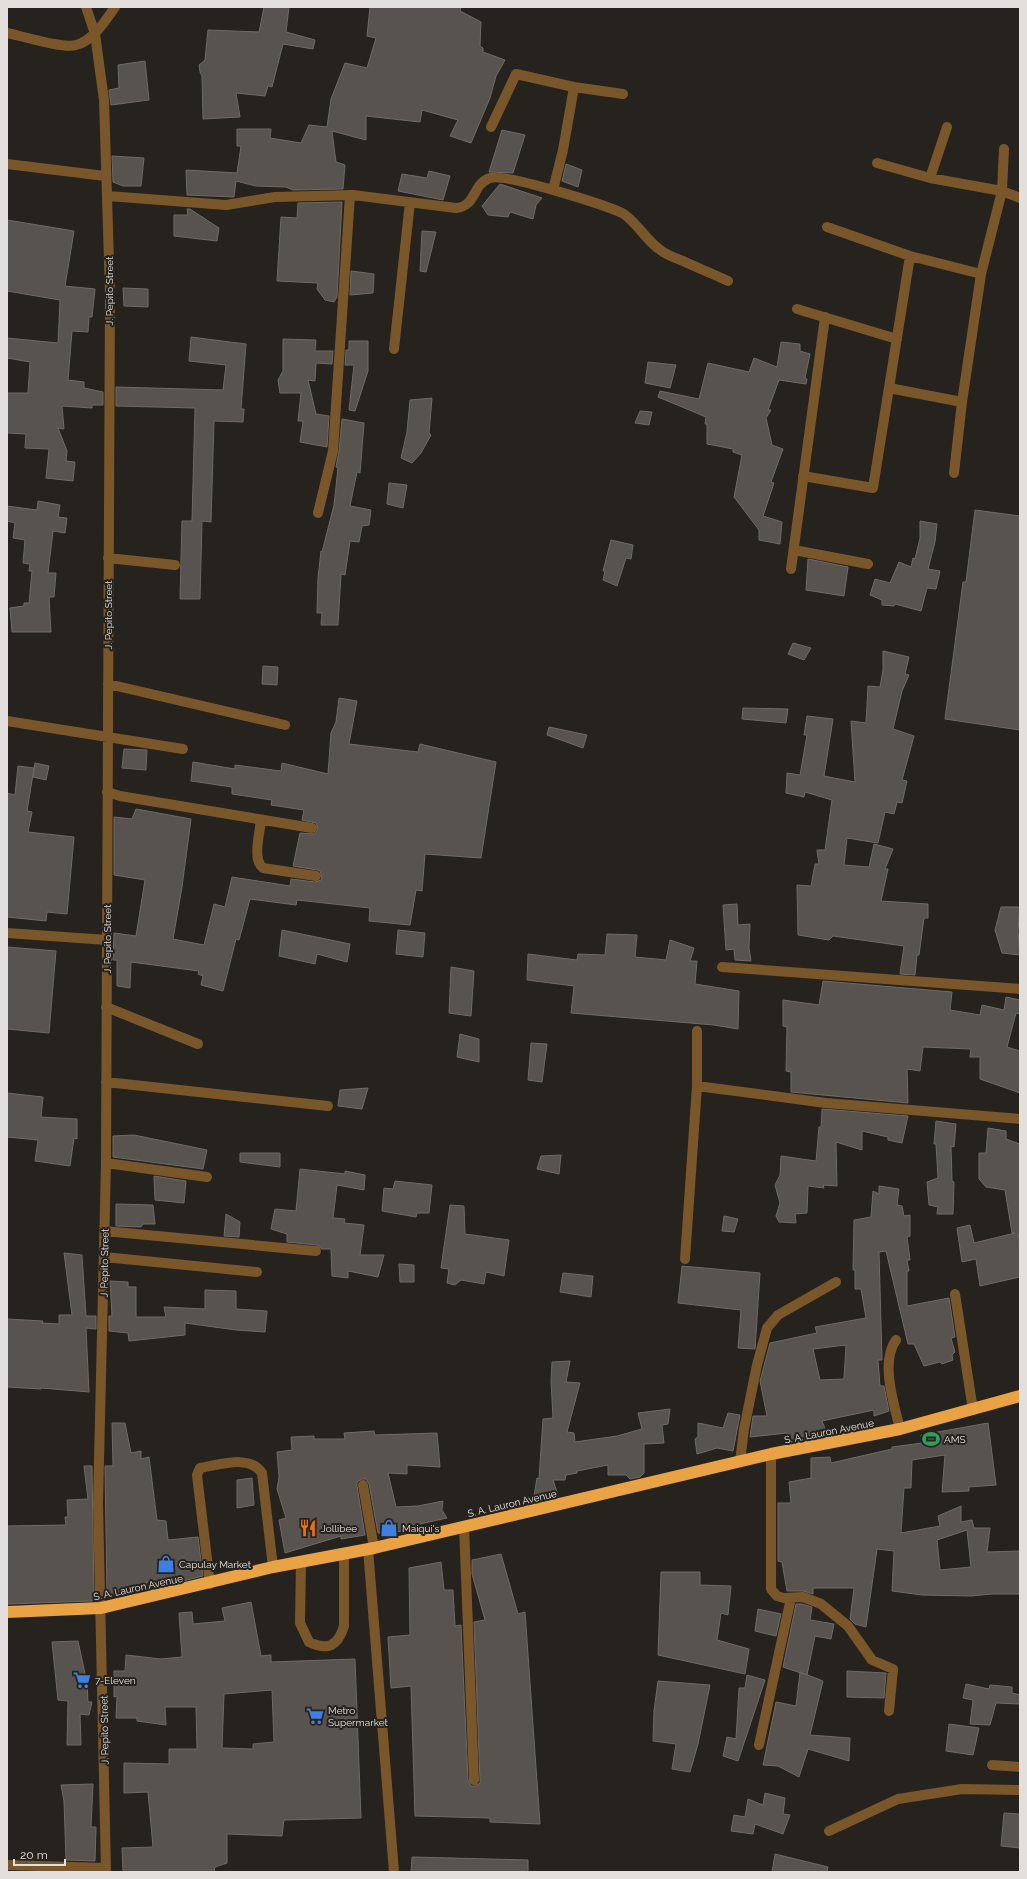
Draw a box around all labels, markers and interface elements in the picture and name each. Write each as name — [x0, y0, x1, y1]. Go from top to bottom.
street label: J. Pepito Street — [104, 256, 115, 326]
street label: J. Pepito Street — [103, 580, 114, 650]
street label: J. Pepito Street — [102, 904, 113, 974]
street label: J. Pepito Street — [98, 1228, 111, 1298]
street label: S. A. Lauron Avenue — [783, 1417, 875, 1446]
sports icon: AMS — [921, 1429, 941, 1449]
place label: AMS — [944, 1434, 966, 1445]
street label: S. A. Lauron Avenue — [466, 1488, 558, 1519]
restaurant icon: Jollibee — [298, 1518, 318, 1538]
shop icon: Maiqui's — [379, 1518, 399, 1538]
place label: Jollibee — [321, 1523, 357, 1534]
place label: Maiqui's — [402, 1523, 440, 1534]
shop icon: Capulay Market — [156, 1554, 176, 1574]
place label: Capulay Market — [179, 1559, 252, 1570]
street label: S. A. Lauron Avenue — [92, 1573, 184, 1602]
supermarket icon: 7-Eleven — [72, 1670, 92, 1690]
place label: 7-Eleven — [95, 1675, 136, 1686]
street label: J. Pepito Street — [98, 1695, 111, 1765]
place label: Metro Supermarket — [328, 1705, 389, 1728]
supermarket icon: Metro Supermarket — [305, 1706, 325, 1726]
scale bar — [14, 1841, 65, 1867]
text: 20 m — [20, 1848, 48, 1862]

